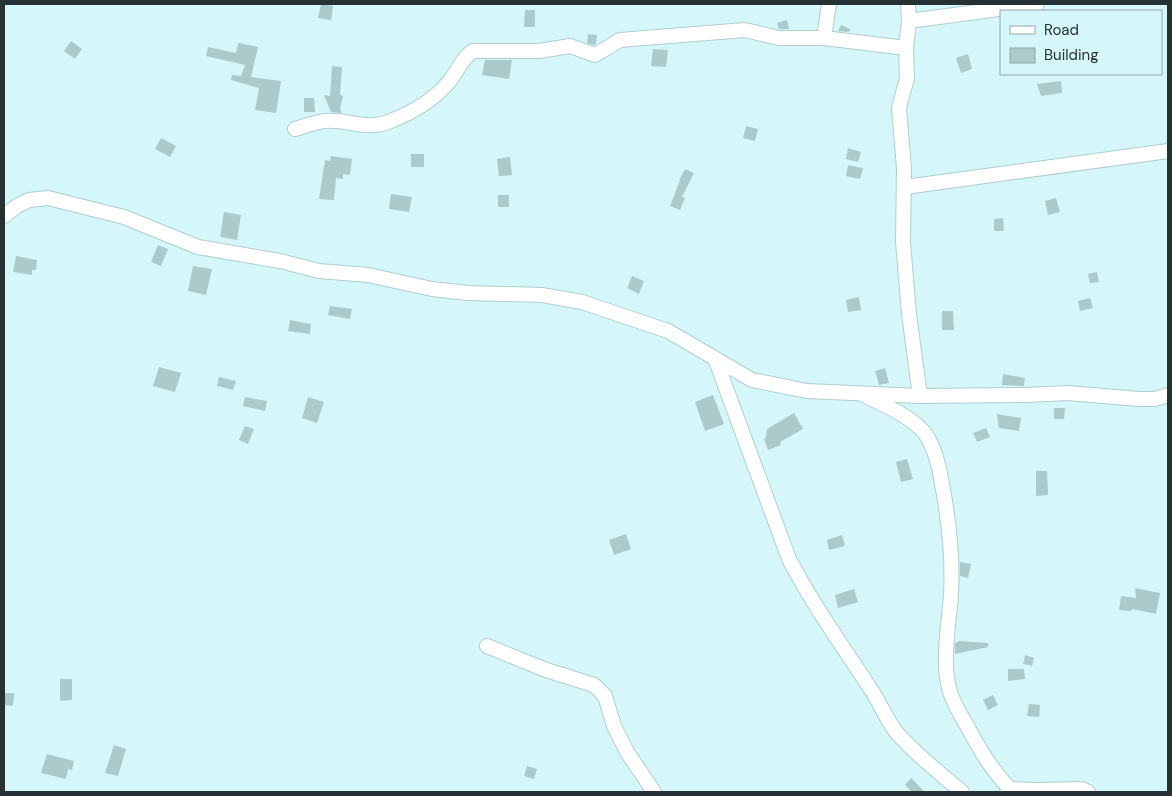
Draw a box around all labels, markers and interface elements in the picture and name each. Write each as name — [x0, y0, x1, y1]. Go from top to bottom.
legend — [1000, 10, 1162, 75]
text: Road — [1044, 20, 1079, 40]
text: Building — [1044, 45, 1099, 65]

